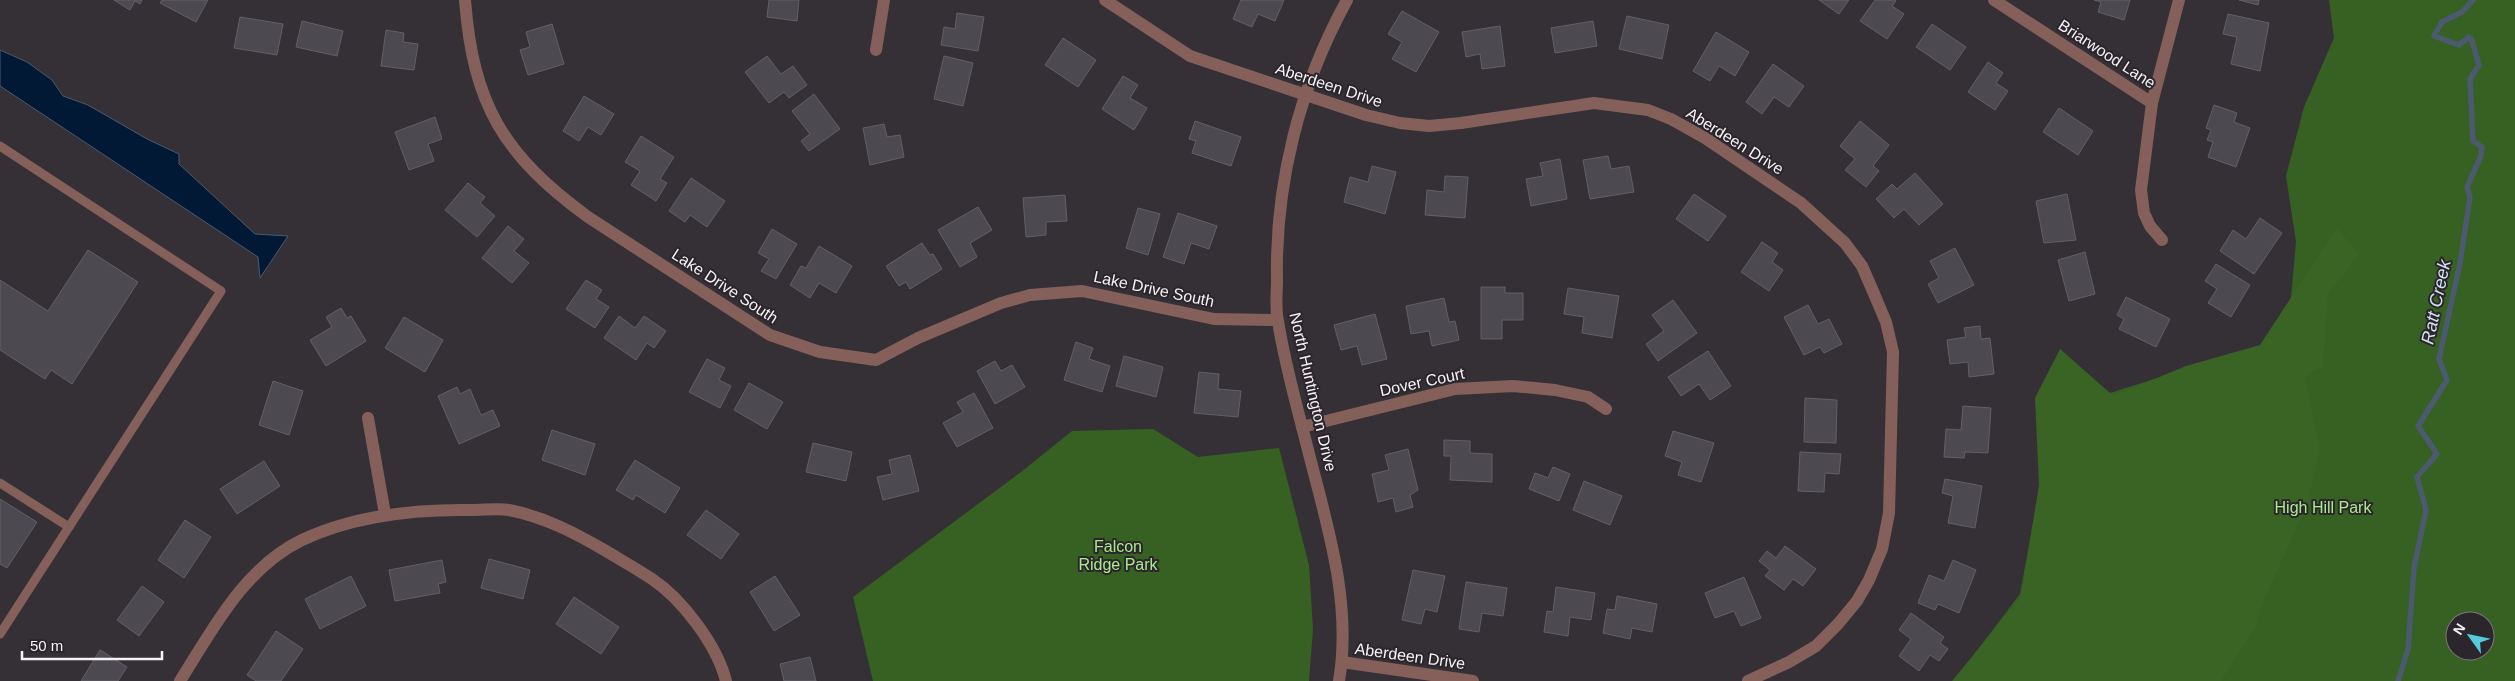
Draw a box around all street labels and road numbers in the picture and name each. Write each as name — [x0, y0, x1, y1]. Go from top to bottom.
street label: Briarwood Lane — [2055, 16, 2159, 92]
street label: Aberdeen Drive — [1274, 60, 1385, 110]
street label: Aberdeen Drive — [1683, 104, 1787, 178]
street label: Lake Drive South — [669, 245, 781, 327]
street label: Lake Drive South — [1092, 268, 1216, 310]
street label: North Huntington Drive — [1286, 311, 1340, 473]
street label: Dover Court — [1378, 365, 1466, 399]
street label: Aberdeen Drive — [1354, 640, 1466, 672]

